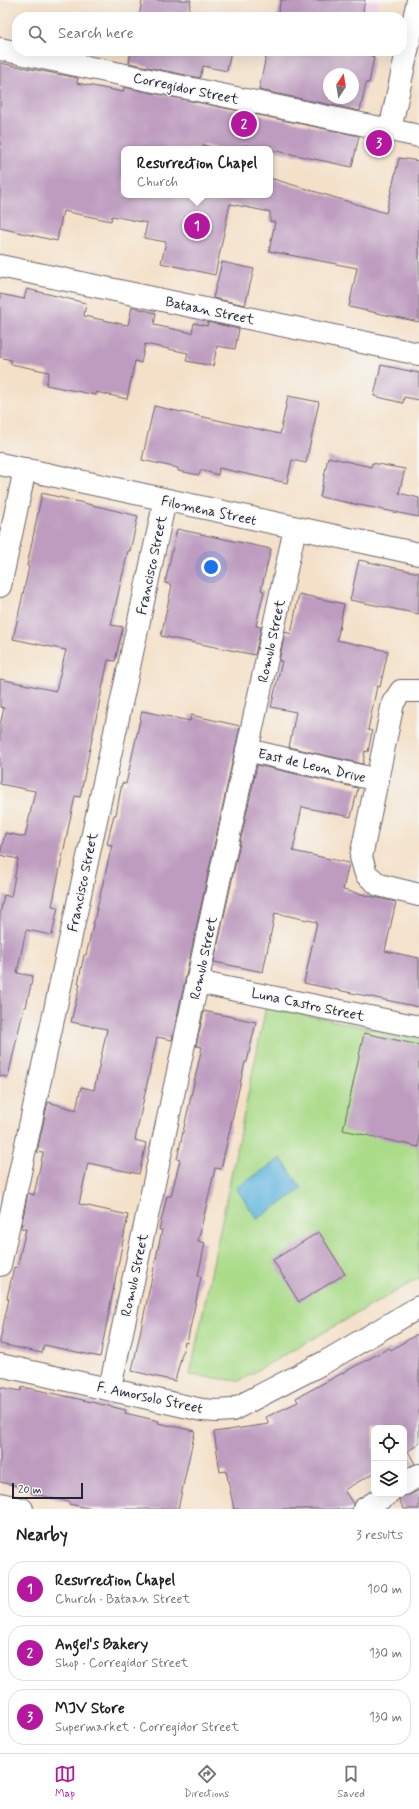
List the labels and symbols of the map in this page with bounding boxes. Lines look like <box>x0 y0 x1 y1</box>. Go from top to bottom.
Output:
north arrow <box>323 68 359 104</box>
street label: Corregidor Street <box>131 69 241 109</box>
pin: 2 <box>231 109 257 139</box>
pin: 3 <box>366 128 392 158</box>
pin: 1 <box>184 211 210 241</box>
street label: Bataan Street <box>164 293 257 329</box>
street label: Filomena Street <box>159 492 258 530</box>
street label: Francisco Street <box>133 513 171 616</box>
your location <box>201 557 221 577</box>
street label: Romulo Street <box>254 597 290 684</box>
street label: East de Leon Drive <box>256 745 367 787</box>
street label: Francisco Street <box>64 830 102 933</box>
street label: Romulo Street <box>186 914 222 1001</box>
street label: Luna Castro Street <box>250 984 367 1026</box>
street label: Romulo Street <box>117 1231 153 1318</box>
street label: F. Amorsolo Street <box>95 1378 204 1418</box>
scale bar <box>12 1481 83 1500</box>

